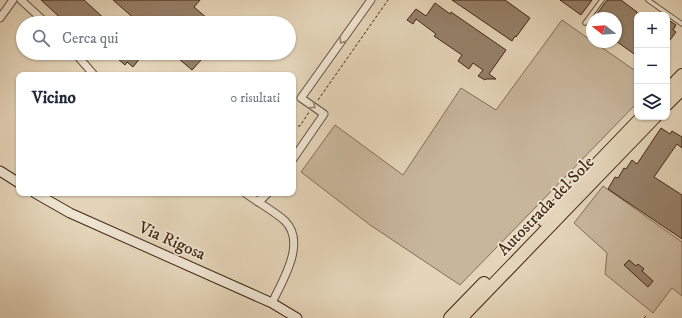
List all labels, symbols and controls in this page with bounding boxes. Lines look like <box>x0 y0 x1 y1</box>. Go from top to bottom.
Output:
north arrow <box>586 12 622 48</box>
map controls <box>634 12 670 120</box>
button: + <box>634 12 670 48</box>
search box <box>16 16 296 60</box>
icon: search <box>30 27 52 49</box>
text: Cerca qui <box>62 29 118 48</box>
one-way arrow <box>339 37 347 44</box>
button: − <box>634 48 670 84</box>
button: layers <box>634 84 670 120</box>
text: Vicino <box>32 87 76 109</box>
text: 0 risultati <box>230 90 280 106</box>
one-way arrow <box>308 101 315 108</box>
street label: Autostrada del Sole <box>493 152 599 260</box>
street label: Via Rigosa <box>134 216 210 266</box>

